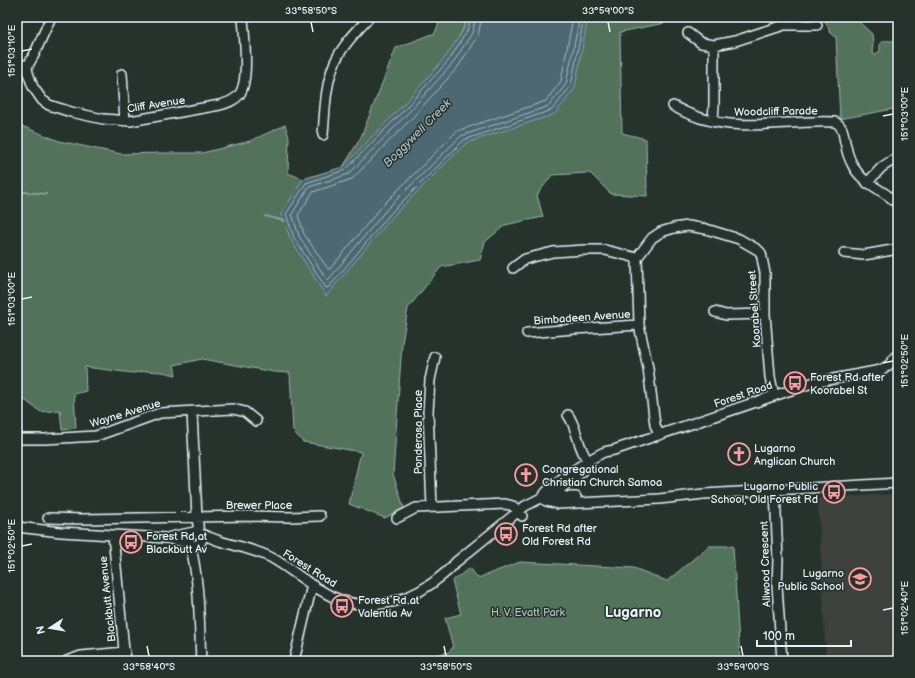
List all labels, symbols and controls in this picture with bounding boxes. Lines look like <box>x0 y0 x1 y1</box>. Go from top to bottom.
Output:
text: 33°58'50"S <box>285 5 337 17</box>
text: 33°59'00"S <box>582 5 634 17</box>
text: 151°03'10"E <box>6 24 18 77</box>
text: 151°03'00"E <box>899 86 911 141</box>
street label: Cliff Avenue <box>126 93 187 116</box>
water label: Boggywell Creek <box>380 95 455 171</box>
street label: Woodcliff Parade <box>734 104 818 119</box>
street label: Koorabel Street <box>745 269 764 348</box>
text: 151°03'00"E <box>6 271 18 326</box>
street label: Bimbadeen Avenue <box>533 308 631 327</box>
text: 151°02'50"E <box>899 334 911 388</box>
bus stop icon: Forest Rd after Koorabel St <box>782 370 808 396</box>
place label: Forest Rd after Koorabel St <box>810 371 886 397</box>
street label: Forest Road <box>712 378 774 411</box>
street label: Ponderosa Place <box>412 389 425 474</box>
street label: Wayne Avenue <box>88 396 163 430</box>
church icon: Lugarno Anglican Church <box>726 441 752 467</box>
place label: Lugarno Anglican Church <box>754 442 835 468</box>
church icon: Congregational Christian Church Samoa <box>513 462 539 488</box>
place label: Congregational Christian Church Samoa <box>542 463 662 489</box>
bus stop icon: Lugarno Public School, Old Forest Rd <box>821 479 847 505</box>
place label: Lugarno Public School, Old Forest Rd <box>711 480 818 506</box>
street label: Brewer Place <box>226 499 293 512</box>
text: 151°02'50"E <box>6 519 18 573</box>
street label: Allwood Crescent <box>757 520 773 607</box>
bus stop icon: Forest Rd after Old Forest Rd <box>493 521 519 547</box>
place label: Forest Rd after Old Forest Rd <box>522 522 598 548</box>
bus stop icon: Forest Rd at Blackbutt Av <box>118 529 144 555</box>
place label: Forest Rd at Blackbutt Av <box>146 530 208 556</box>
street label: Forest Road <box>280 547 339 590</box>
street label: Blackbutt Avenue <box>96 555 118 643</box>
school or university icon: Lugarno Public School <box>847 566 873 592</box>
place label: Lugarno Public School <box>778 567 844 593</box>
text: 151°02'40"E <box>899 580 911 635</box>
bus stop icon: Forest Rd at Valentia Av <box>329 593 355 619</box>
place label: Forest Rd at Valentia Av <box>358 594 420 620</box>
district label: Lugarno <box>605 603 662 622</box>
park label: H. V. Evatt Park <box>491 606 566 619</box>
north arrow <box>30 608 70 648</box>
scale bar <box>757 622 851 648</box>
text: N <box>33 625 48 635</box>
text: 100 m <box>763 629 795 644</box>
text: 33°58'40"S <box>123 661 175 673</box>
text: 33°58'50"S <box>420 661 472 673</box>
text: 33°59'00"S <box>717 661 769 673</box>

